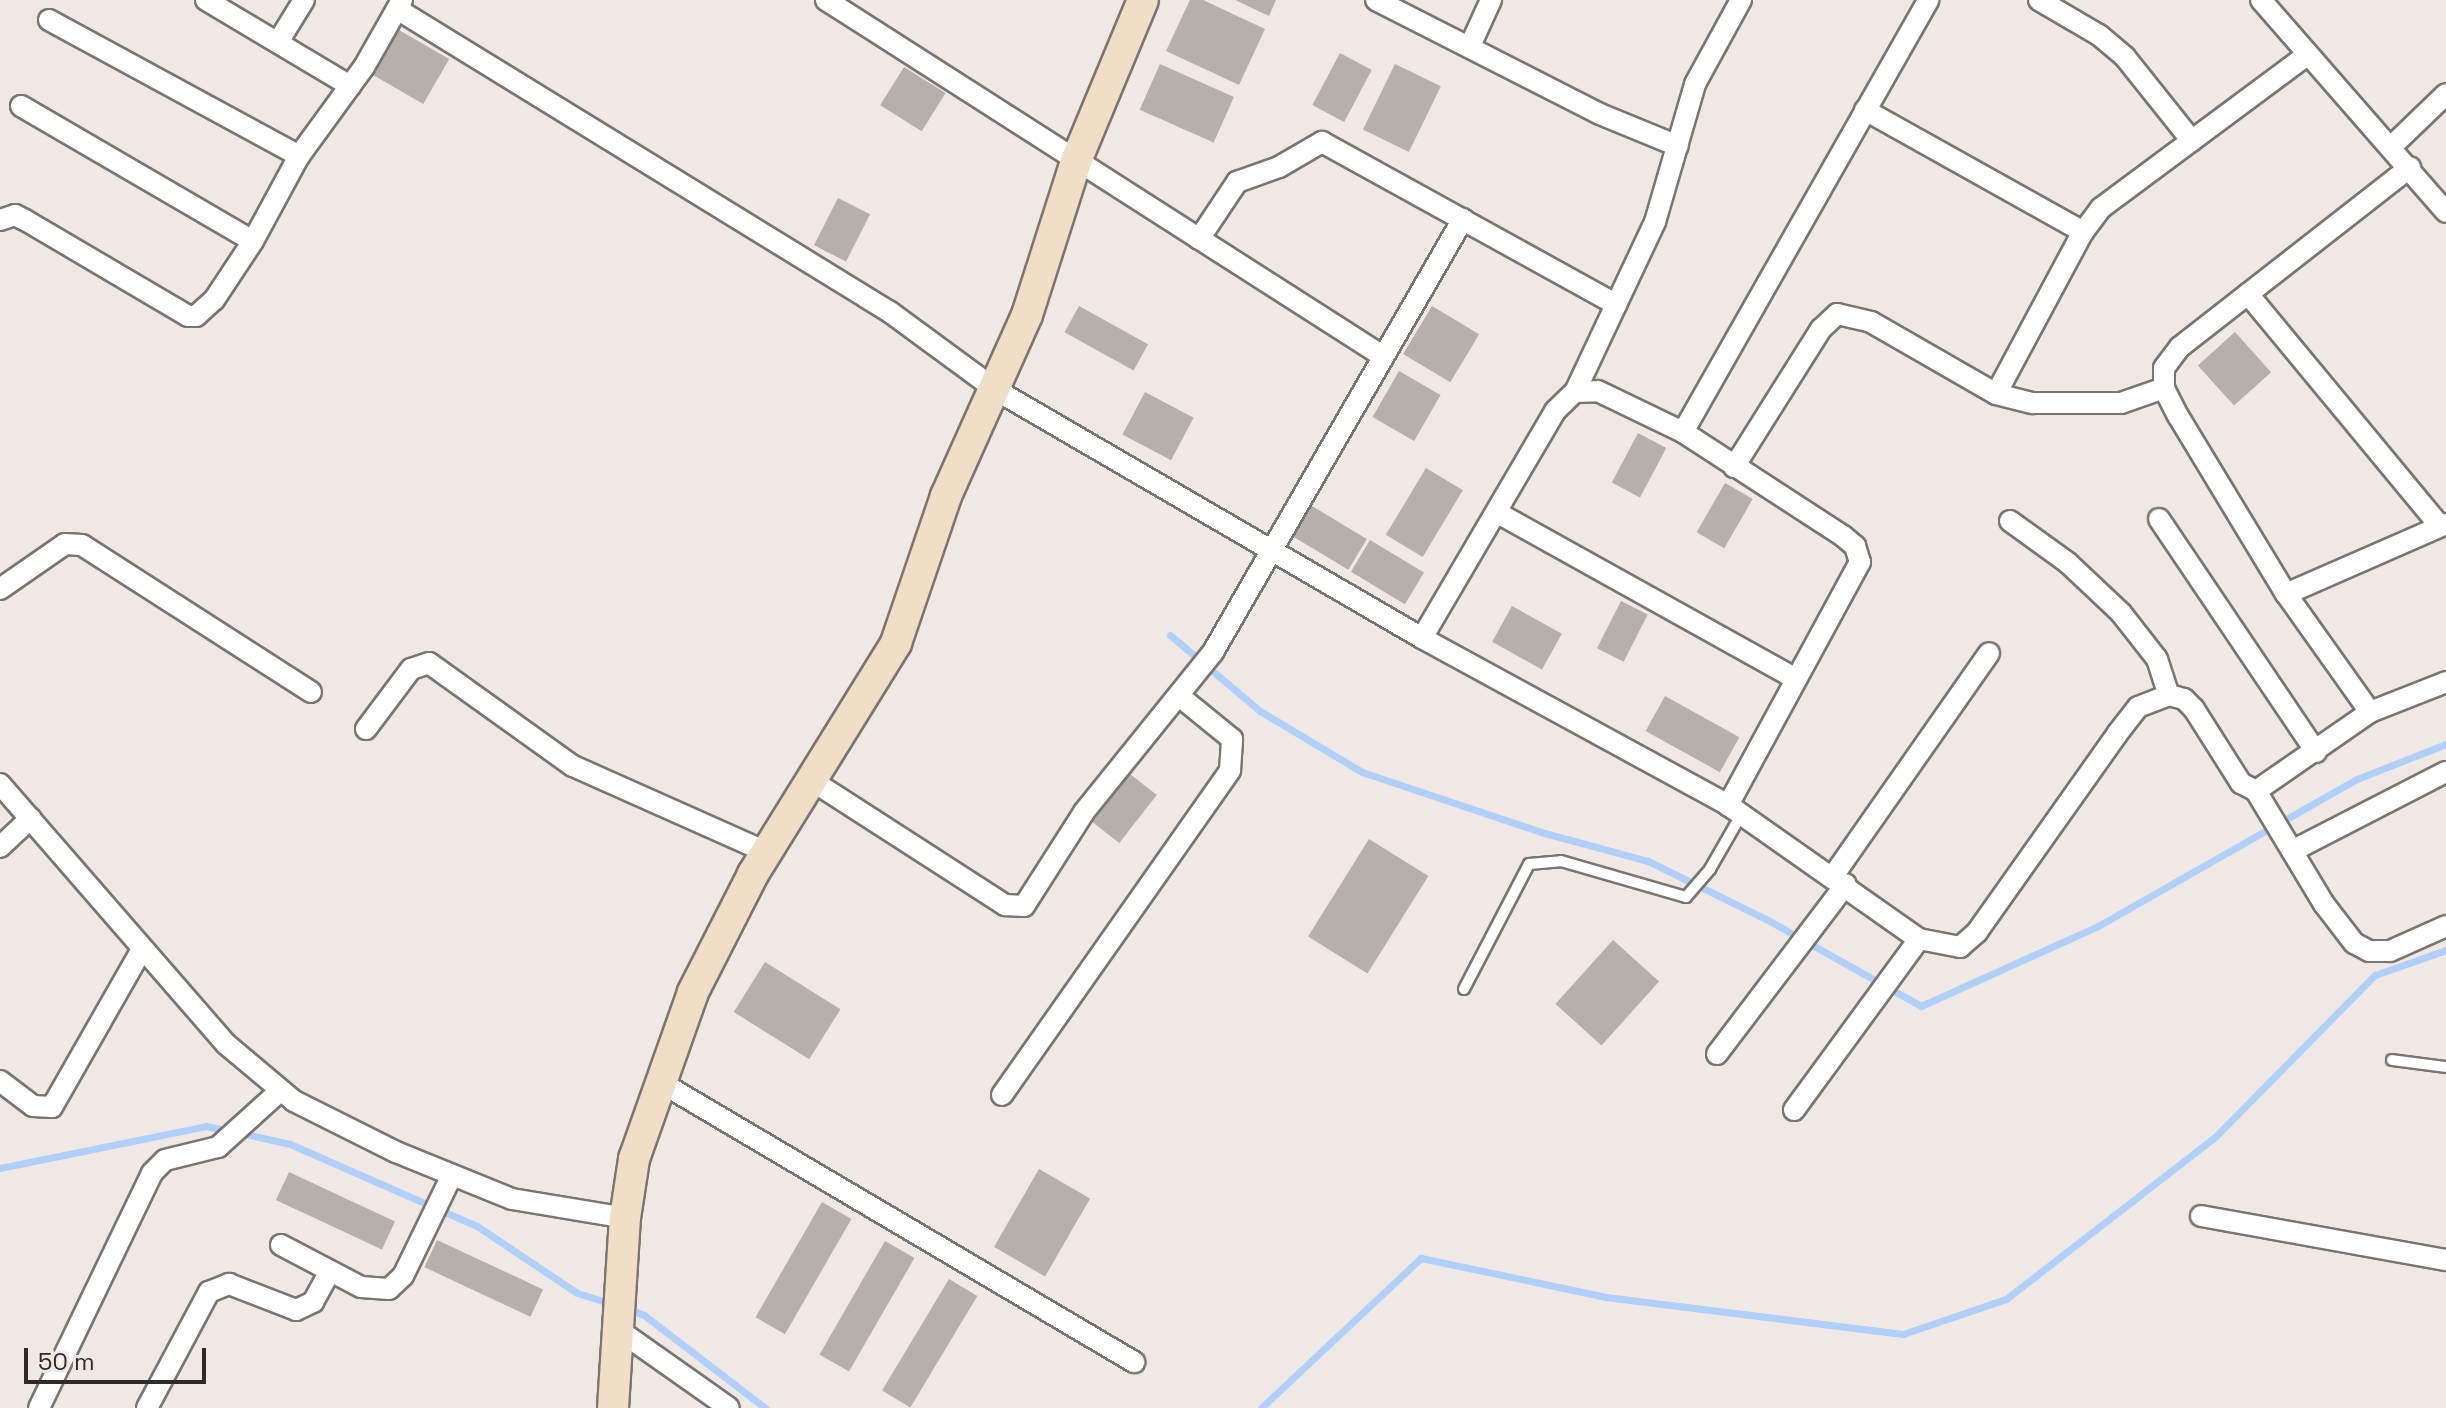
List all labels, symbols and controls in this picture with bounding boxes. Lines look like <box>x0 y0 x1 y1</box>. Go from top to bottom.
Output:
scale bar <box>28 1332 210 1382</box>
text: 50 m <box>38 1346 95 1377</box>

